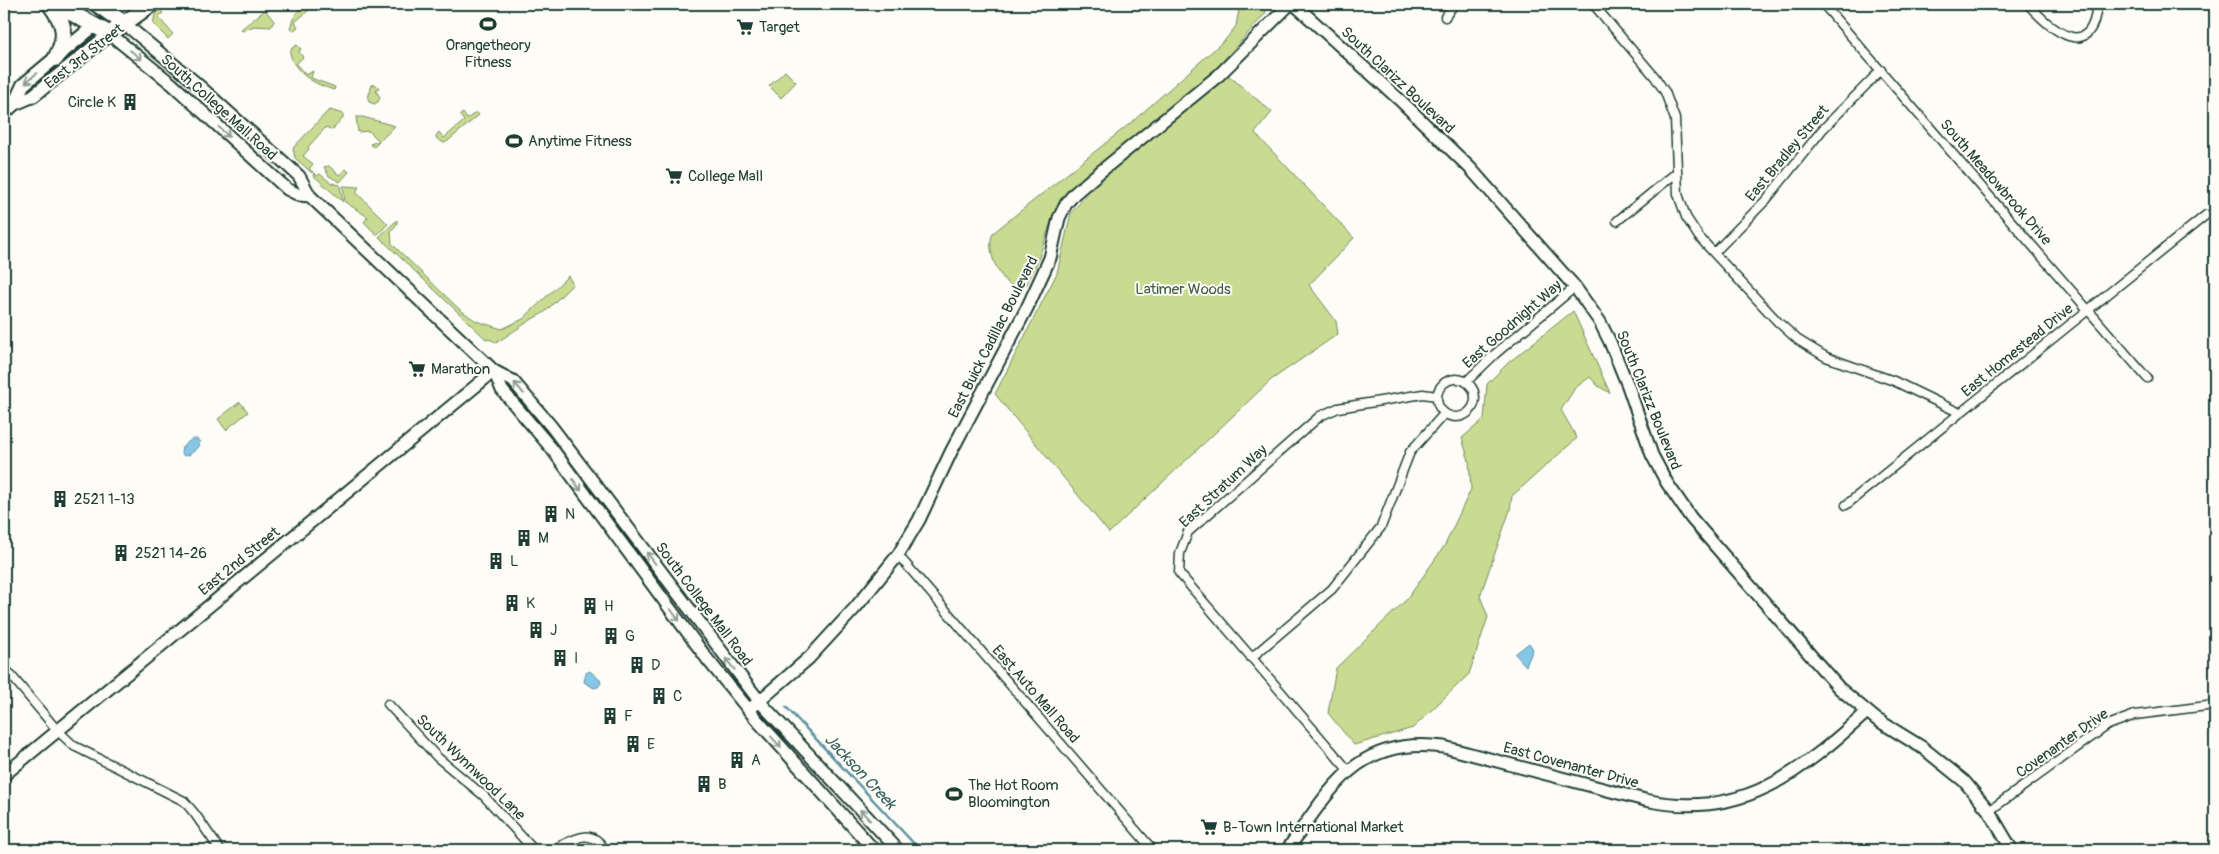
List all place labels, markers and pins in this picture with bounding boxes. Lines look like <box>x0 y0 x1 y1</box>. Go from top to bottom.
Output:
sports icon: Orangetheory Fitness <box>478 14 498 34</box>
supermarket icon: Target <box>735 17 755 37</box>
place label: Target <box>759 18 801 37</box>
place label: Orangetheory Fitness <box>445 36 531 72</box>
building icon: Circle K <box>120 92 140 112</box>
place label: Circle K <box>68 93 116 112</box>
sports icon: Anytime Fitness <box>504 131 524 151</box>
place label: Anytime Fitness <box>528 132 632 151</box>
supermarket icon: College Mall <box>664 166 684 186</box>
place label: College Mall <box>688 167 763 186</box>
supermarket icon: Marathon <box>407 359 427 379</box>
place label: Marathon <box>431 360 490 379</box>
building icon: 2521 1-13 <box>50 489 70 509</box>
place label: 2521 1-13 <box>74 490 135 509</box>
building icon: N <box>541 504 561 524</box>
place label: N <box>565 505 575 524</box>
building icon: M <box>514 528 534 548</box>
place label: M <box>538 529 549 548</box>
building icon: 2521 14-26 <box>111 543 131 563</box>
place label: 2521 14-26 <box>135 544 207 563</box>
building icon: L <box>486 551 506 571</box>
place label: L <box>510 552 518 571</box>
building icon: K <box>502 593 522 613</box>
place label: K <box>526 594 535 613</box>
building icon: H <box>580 596 600 616</box>
place label: H <box>604 597 614 616</box>
building icon: J <box>526 620 546 640</box>
place label: J <box>550 621 557 640</box>
building icon: G <box>601 626 621 646</box>
place label: G <box>625 627 635 646</box>
building icon: I <box>550 648 570 668</box>
place label: I <box>574 649 578 668</box>
building icon: D <box>627 655 647 675</box>
place label: D <box>651 656 660 675</box>
building icon: C <box>649 686 669 706</box>
place label: C <box>673 687 682 706</box>
building icon: F <box>600 706 620 726</box>
place label: F <box>624 707 633 726</box>
building icon: E <box>623 734 643 754</box>
place label: E <box>647 735 655 754</box>
building icon: A <box>727 750 747 770</box>
place label: A <box>751 751 761 770</box>
building icon: B <box>694 774 714 794</box>
place label: B <box>718 775 727 794</box>
place label: The Hot Room Bloomington <box>968 776 1059 812</box>
sports icon: The Hot Room Bloomington <box>944 784 964 804</box>
supermarket icon: B-Town International Market <box>1199 817 1219 837</box>
place label: B-Town International Market <box>1223 818 1404 837</box>

